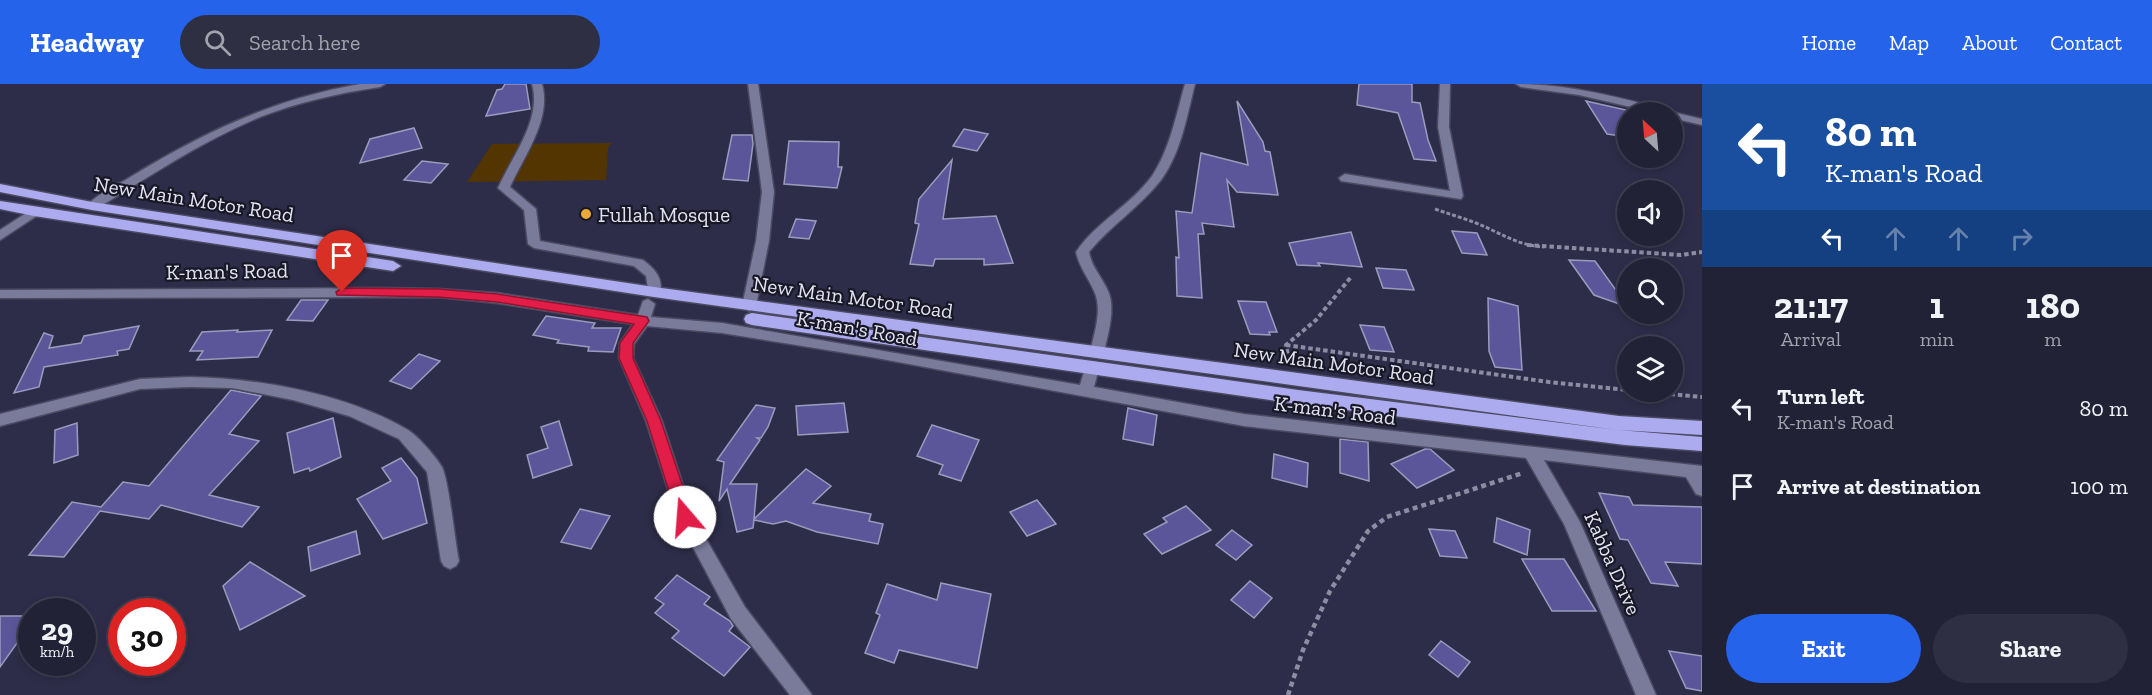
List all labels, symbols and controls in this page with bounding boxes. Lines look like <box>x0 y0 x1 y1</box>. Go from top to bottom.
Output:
search box <box>180 15 600 69</box>
text: Headway <box>30 26 144 59</box>
icon: search <box>201 26 234 59</box>
text: Search here <box>249 29 360 56</box>
text: Home <box>1802 30 1856 55</box>
text: Map <box>1889 30 1929 55</box>
text: About <box>1962 30 2017 55</box>
text: Contact <box>2050 30 2122 55</box>
north arrow <box>1617 102 1683 168</box>
map controls <box>1617 102 1683 402</box>
text: 80 m <box>1825 106 1916 157</box>
icon: left <box>1726 108 1804 186</box>
text: K-man's Road <box>1825 157 1983 189</box>
street label: New Main Motor Road <box>92 171 296 227</box>
button: sound <box>1617 180 1683 246</box>
place label: Fullah Mosque <box>598 202 730 227</box>
marker: Fullah Mosque <box>579 207 593 221</box>
icon: left <box>1816 222 1849 255</box>
icon: ahead <box>1879 222 1912 255</box>
icon: ahead <box>1942 222 1975 255</box>
icon: right <box>2005 222 2038 255</box>
pin <box>316 230 367 292</box>
icon: arrive <box>325 239 358 272</box>
street label: K-man's Road <box>166 257 289 285</box>
button: search <box>1617 258 1683 324</box>
street label: New Main Motor Road <box>751 271 955 324</box>
text: 21:17 <box>1774 284 1848 327</box>
text: 1 <box>1930 284 1944 327</box>
text: 180 <box>2026 284 2080 327</box>
street label: K-man's Road <box>795 305 920 351</box>
text: Arrival <box>1781 327 1841 351</box>
text: min <box>1920 327 1954 351</box>
text: m <box>2044 327 2062 351</box>
button: layers <box>1617 336 1683 402</box>
street label: New Main Motor Road <box>1232 337 1436 390</box>
text: Turn left <box>1777 383 1864 410</box>
street label: K-man's Road <box>1273 390 1398 430</box>
icon: left <box>1726 392 1759 425</box>
text: 80 m <box>2080 395 2128 422</box>
text: K-man's Road <box>1777 410 1894 434</box>
icon: arrive <box>1726 470 1759 503</box>
text: Arrive at destination <box>1777 473 1980 500</box>
text: 100 m <box>2070 473 2128 500</box>
position arrow <box>653 485 717 549</box>
street label: Kabba Drive <box>1579 507 1647 619</box>
speed limit sign: 30 <box>108 598 186 676</box>
text: 29 <box>41 612 73 648</box>
button: Exit <box>1726 614 1921 683</box>
button: Share <box>1933 614 2128 683</box>
text: km/h <box>40 643 74 661</box>

